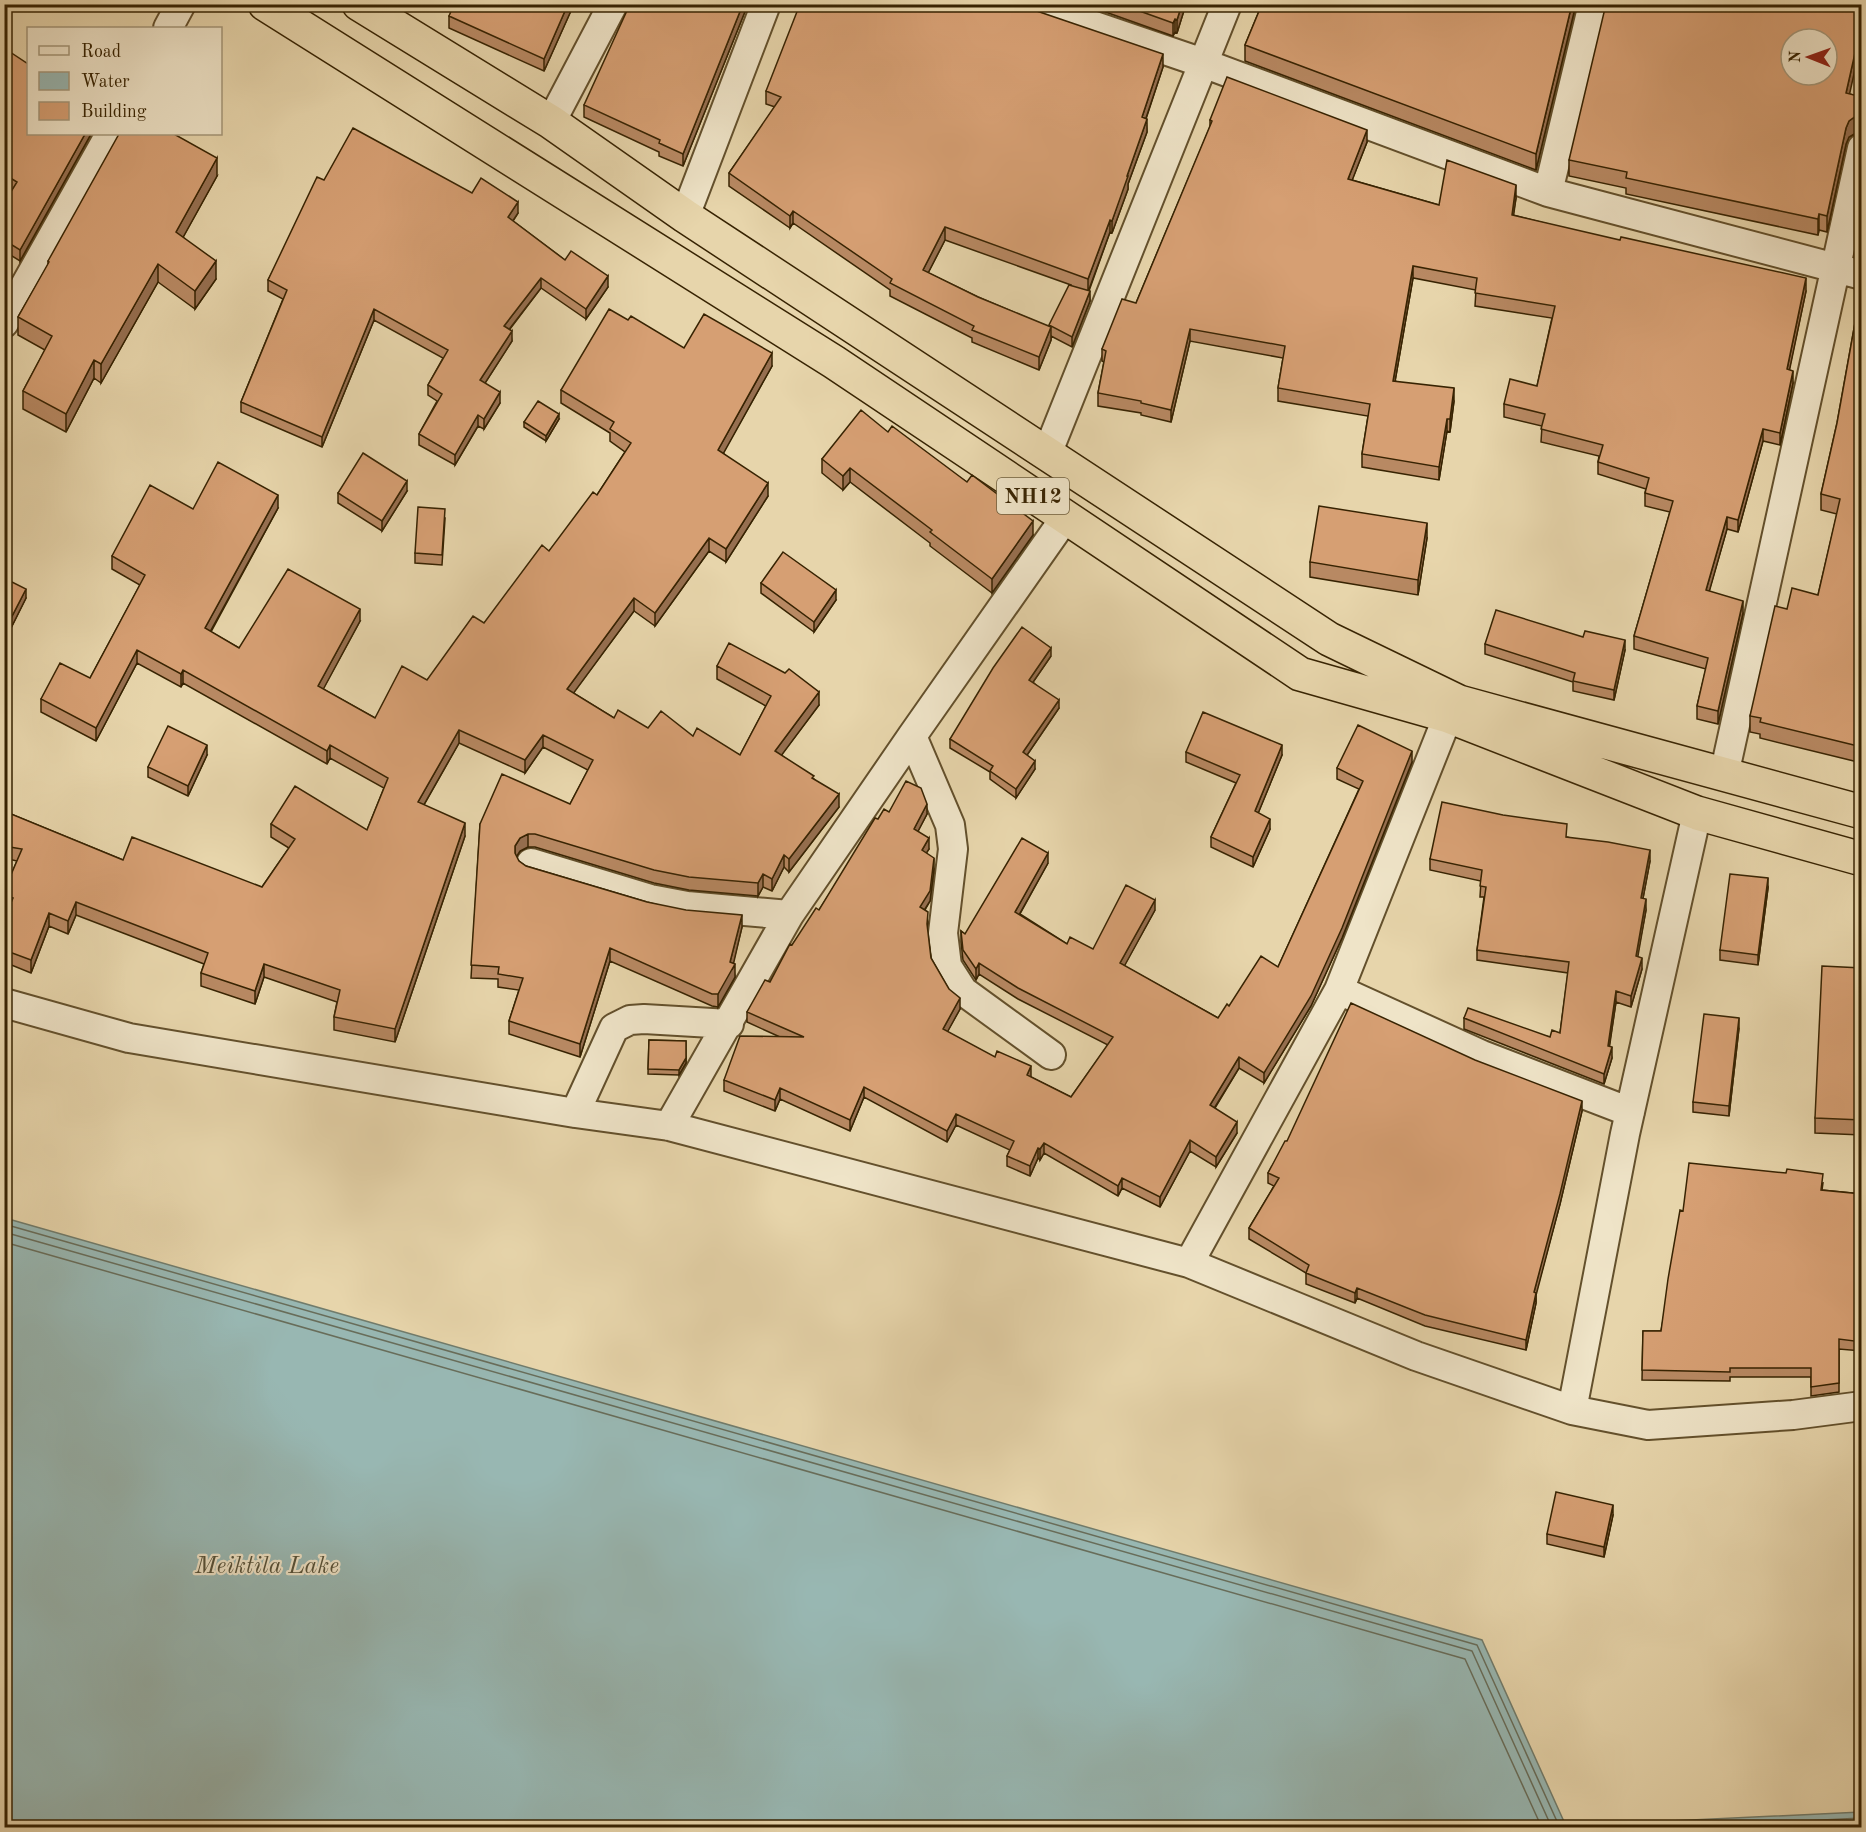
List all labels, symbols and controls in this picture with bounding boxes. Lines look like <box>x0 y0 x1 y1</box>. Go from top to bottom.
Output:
legend <box>27 27 222 135</box>
north arrow <box>1779 27 1839 87</box>
text: Road <box>81 43 121 61</box>
text: N <box>1788 50 1804 63</box>
text: Water <box>81 73 130 91</box>
text: Building <box>81 103 147 121</box>
road number: NH12 <box>997 478 1069 514</box>
water label: Meiktila Lake <box>194 1555 339 1579</box>

